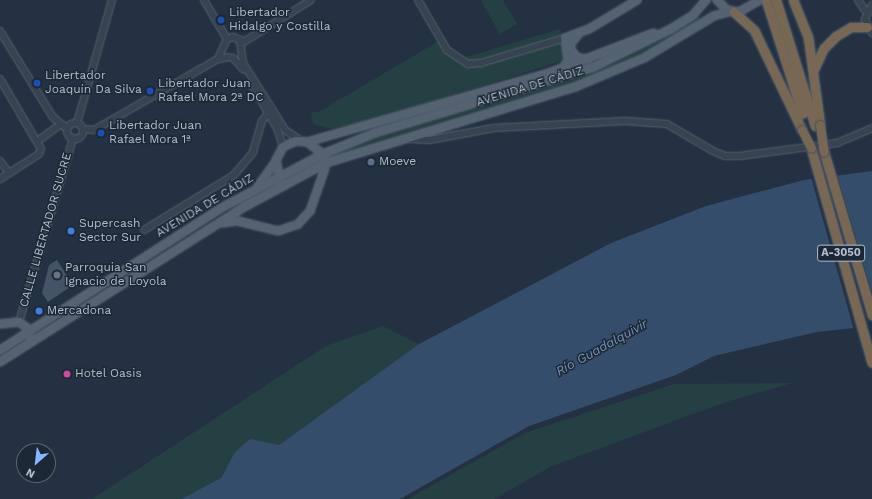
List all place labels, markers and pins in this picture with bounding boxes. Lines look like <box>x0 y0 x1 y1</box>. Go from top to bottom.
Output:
place label: Libertador Hidalgo y Costilla <box>229 6 331 34</box>
marker: Libertador Hidalgo y Costilla <box>216 15 226 25</box>
place label: Libertador Joaquín Da Silva <box>45 69 142 97</box>
place label: Libertador Juan Rafael Mora 2ª DC <box>158 77 264 105</box>
marker: Libertador Joaquín Da Silva <box>32 78 42 88</box>
marker: Libertador Juan Rafael Mora 2ª DC <box>145 86 155 96</box>
place label: Libertador Juan Rafael Mora 1ª <box>109 119 202 147</box>
marker: Libertador Juan Rafael Mora 1ª <box>96 128 106 138</box>
place label: Moeve <box>379 155 416 169</box>
marker: Moeve <box>366 157 376 167</box>
place label: Supercash Sector Sur <box>79 217 141 245</box>
marker: Supercash Sector Sur <box>66 226 76 236</box>
place label: Parroquia San Ignacio de Loyola <box>65 261 167 289</box>
marker: Parroquia San Ignacio de Loyola <box>52 270 62 280</box>
place label: Mercadona <box>47 304 111 318</box>
marker: Mercadona <box>34 306 44 316</box>
place label: Hotel Oasis <box>75 367 142 381</box>
marker: Hotel Oasis <box>62 369 72 379</box>

